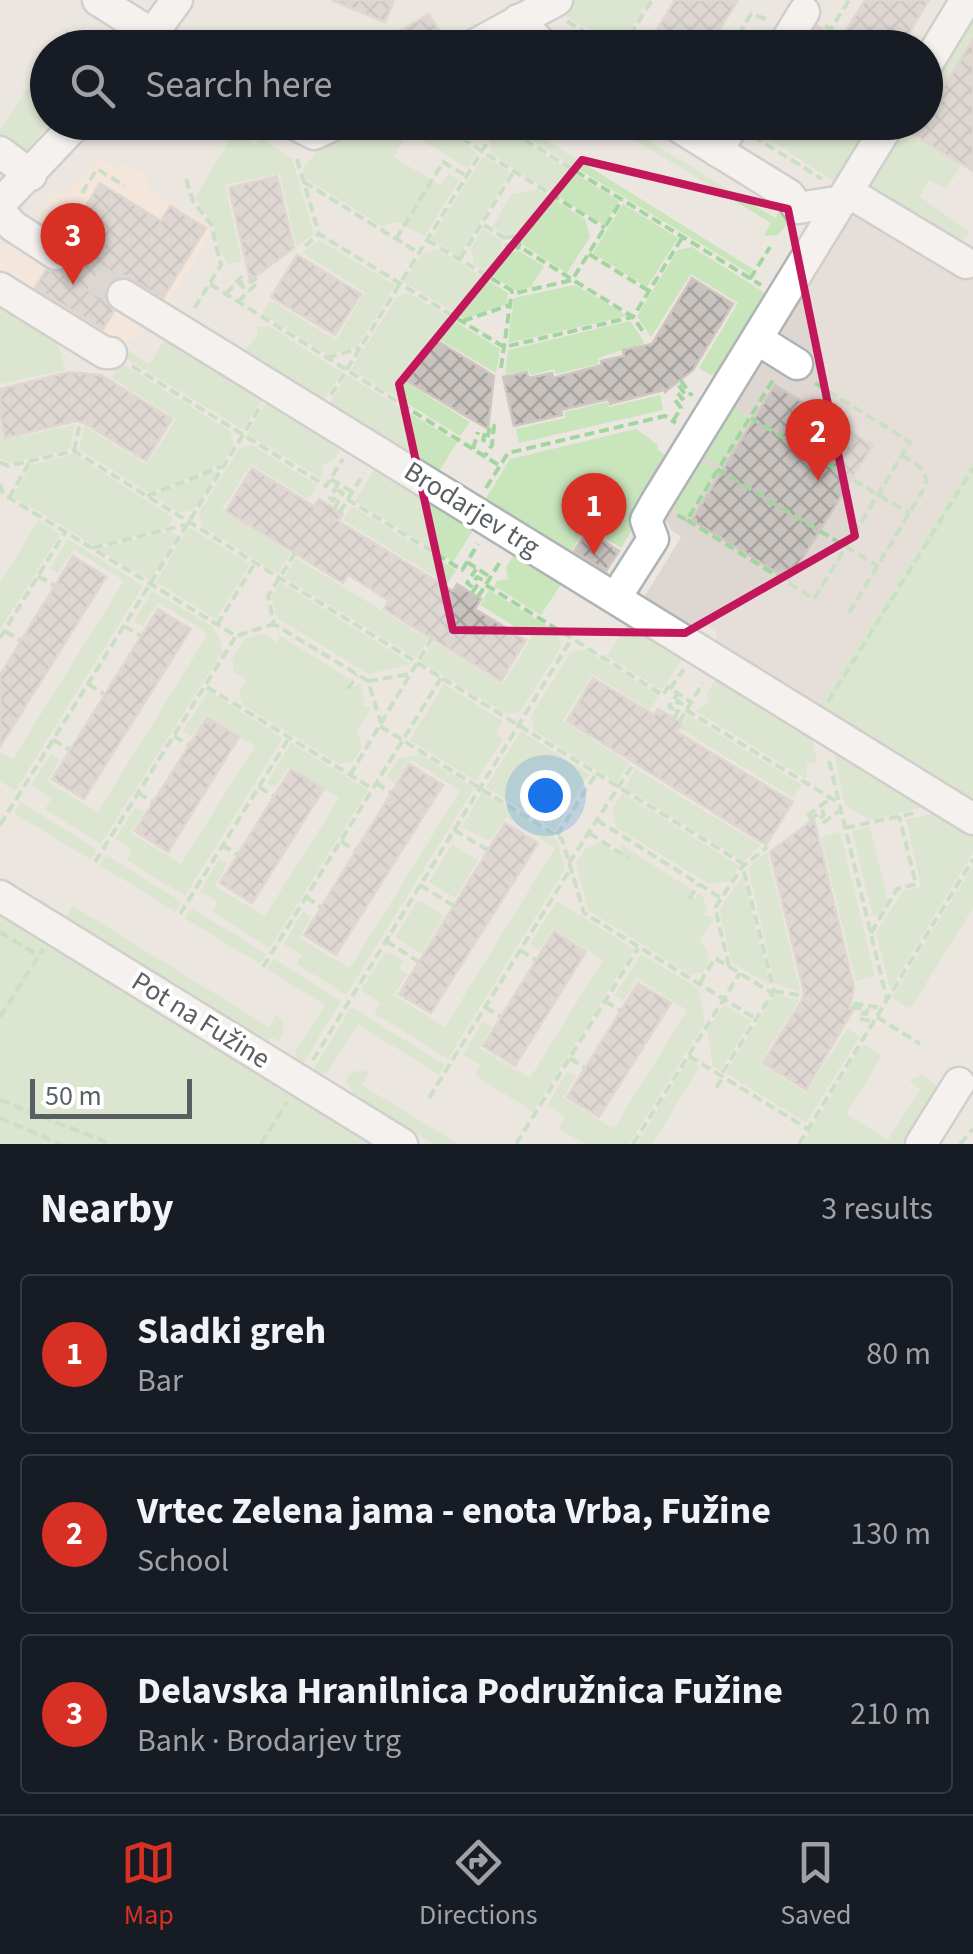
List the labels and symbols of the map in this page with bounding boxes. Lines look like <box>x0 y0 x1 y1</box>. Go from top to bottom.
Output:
pin: 3 <box>40 202 106 285</box>
pin: 2 <box>786 398 850 481</box>
street label: Brodarjev trg <box>396 451 548 567</box>
pin: 1 <box>562 472 626 555</box>
your location <box>520 770 571 821</box>
street label: Pot na Fužine <box>124 962 278 1078</box>
scale bar <box>30 1074 192 1118</box>

